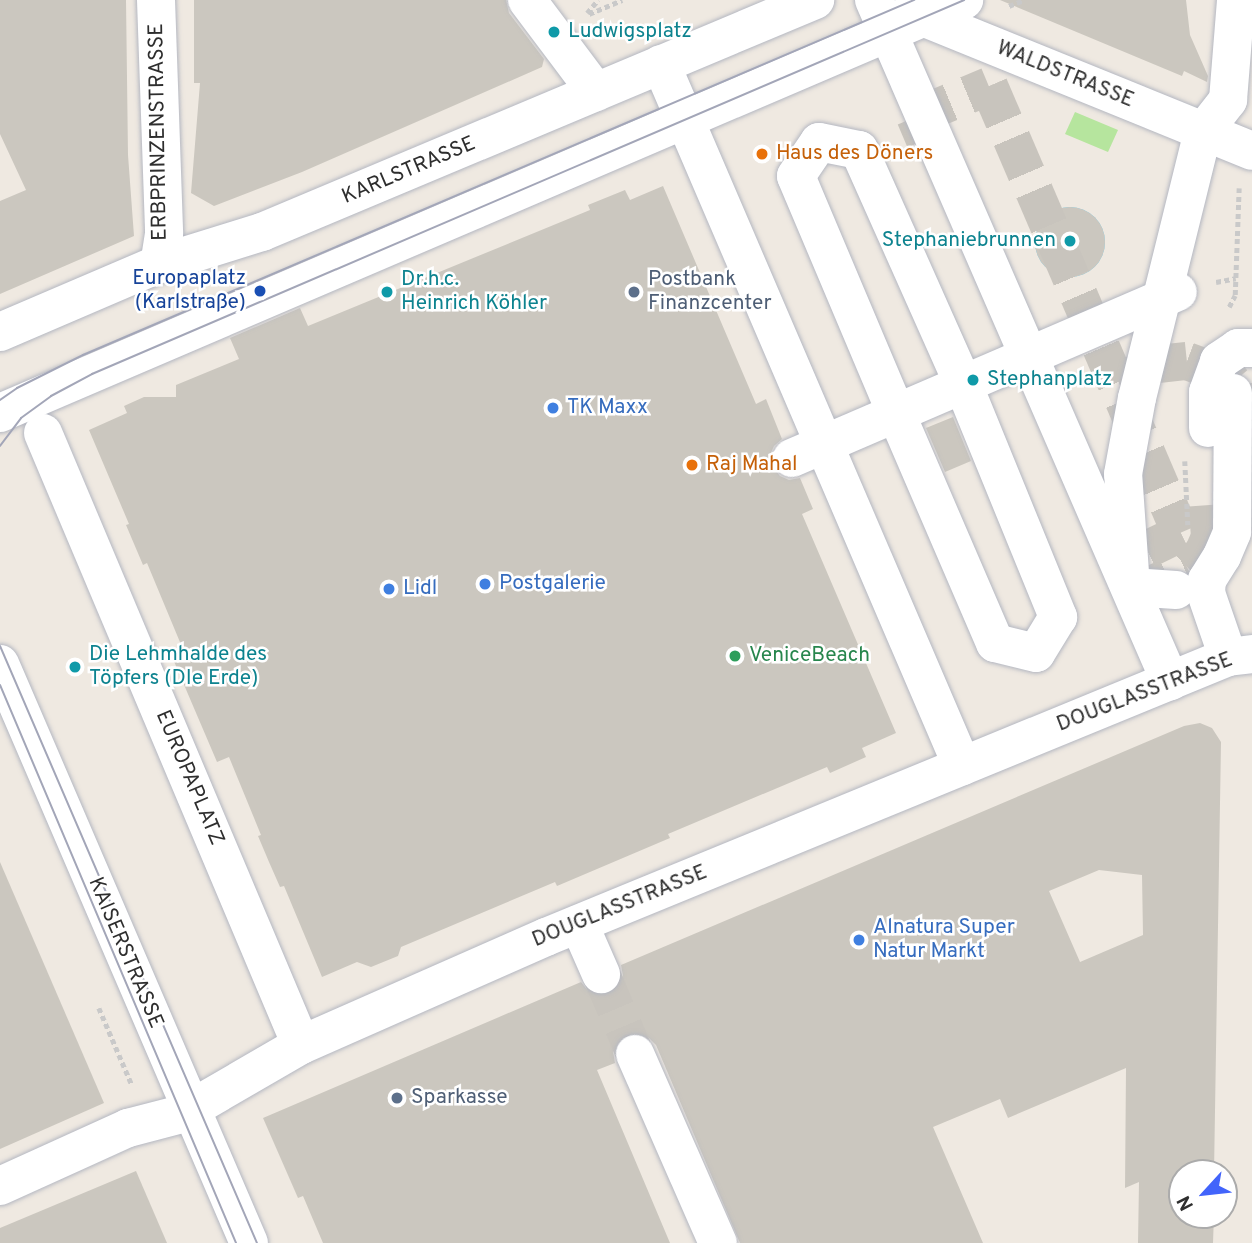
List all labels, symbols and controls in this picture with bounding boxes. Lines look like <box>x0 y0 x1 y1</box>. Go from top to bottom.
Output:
place label: Ludwigsplatz <box>568 19 692 45</box>
street label: ERBPRINZENSTRASSE <box>145 23 173 241</box>
marker: Ludwigsplatz <box>546 24 562 40</box>
street label: WALDSTRASSE <box>993 36 1137 114</box>
street label: KARLSTRASSE <box>339 132 479 210</box>
place label: Haus des Döners <box>776 141 933 167</box>
marker: Haus des Döners <box>754 146 770 162</box>
place label: Stephaniebrunnen <box>882 228 1056 254</box>
marker: Stephaniebrunnen <box>1062 233 1078 249</box>
place label: Europaplatz (Karlstraße) <box>132 266 246 316</box>
place label: Dr.h.c. Heinrich Köhler <box>401 267 547 317</box>
place label: Postbank Finanzcenter <box>648 267 772 317</box>
marker: Europaplatz (Karlstraße) <box>252 283 268 299</box>
marker: Dr.h.c. Heinrich Köhler <box>379 284 395 300</box>
marker: Postbank Finanzcenter <box>626 284 642 300</box>
place label: Stephanplatz <box>987 367 1112 393</box>
marker: Stephanplatz <box>965 372 981 388</box>
place label: TK Maxx <box>567 395 648 421</box>
marker: TK Maxx <box>545 400 561 416</box>
place label: Raj Mahal <box>706 452 797 478</box>
marker: Raj Mahal <box>684 457 700 473</box>
place label: Postgalerie <box>499 571 606 597</box>
place label: Lidl <box>403 576 437 602</box>
marker: Postgalerie <box>477 576 493 592</box>
marker: Lidl <box>381 581 397 597</box>
place label: Die Lehmhalde des Töpfers (DIe Erde) <box>89 642 267 692</box>
place label: VeniceBeach <box>749 643 870 669</box>
marker: VeniceBeach <box>727 648 743 664</box>
street label: DOUGLASSTRASSE <box>1053 648 1237 738</box>
marker: Die Lehmhalde des Töpfers (DIe Erde) <box>67 659 83 675</box>
street label: EUROPAPLATZ <box>149 707 229 849</box>
street label: DOUGLASSTRASSE <box>529 860 711 954</box>
street label: KAISERSTRASSE <box>82 874 168 1032</box>
place label: Alnatura Super Natur Markt <box>873 915 1015 965</box>
marker: Alnatura Super Natur Markt <box>851 932 867 948</box>
place label: Sparkasse <box>411 1085 508 1111</box>
marker: Sparkasse <box>389 1090 405 1106</box>
north arrow <box>1168 1159 1238 1229</box>
text: N <box>1172 1191 1200 1214</box>

